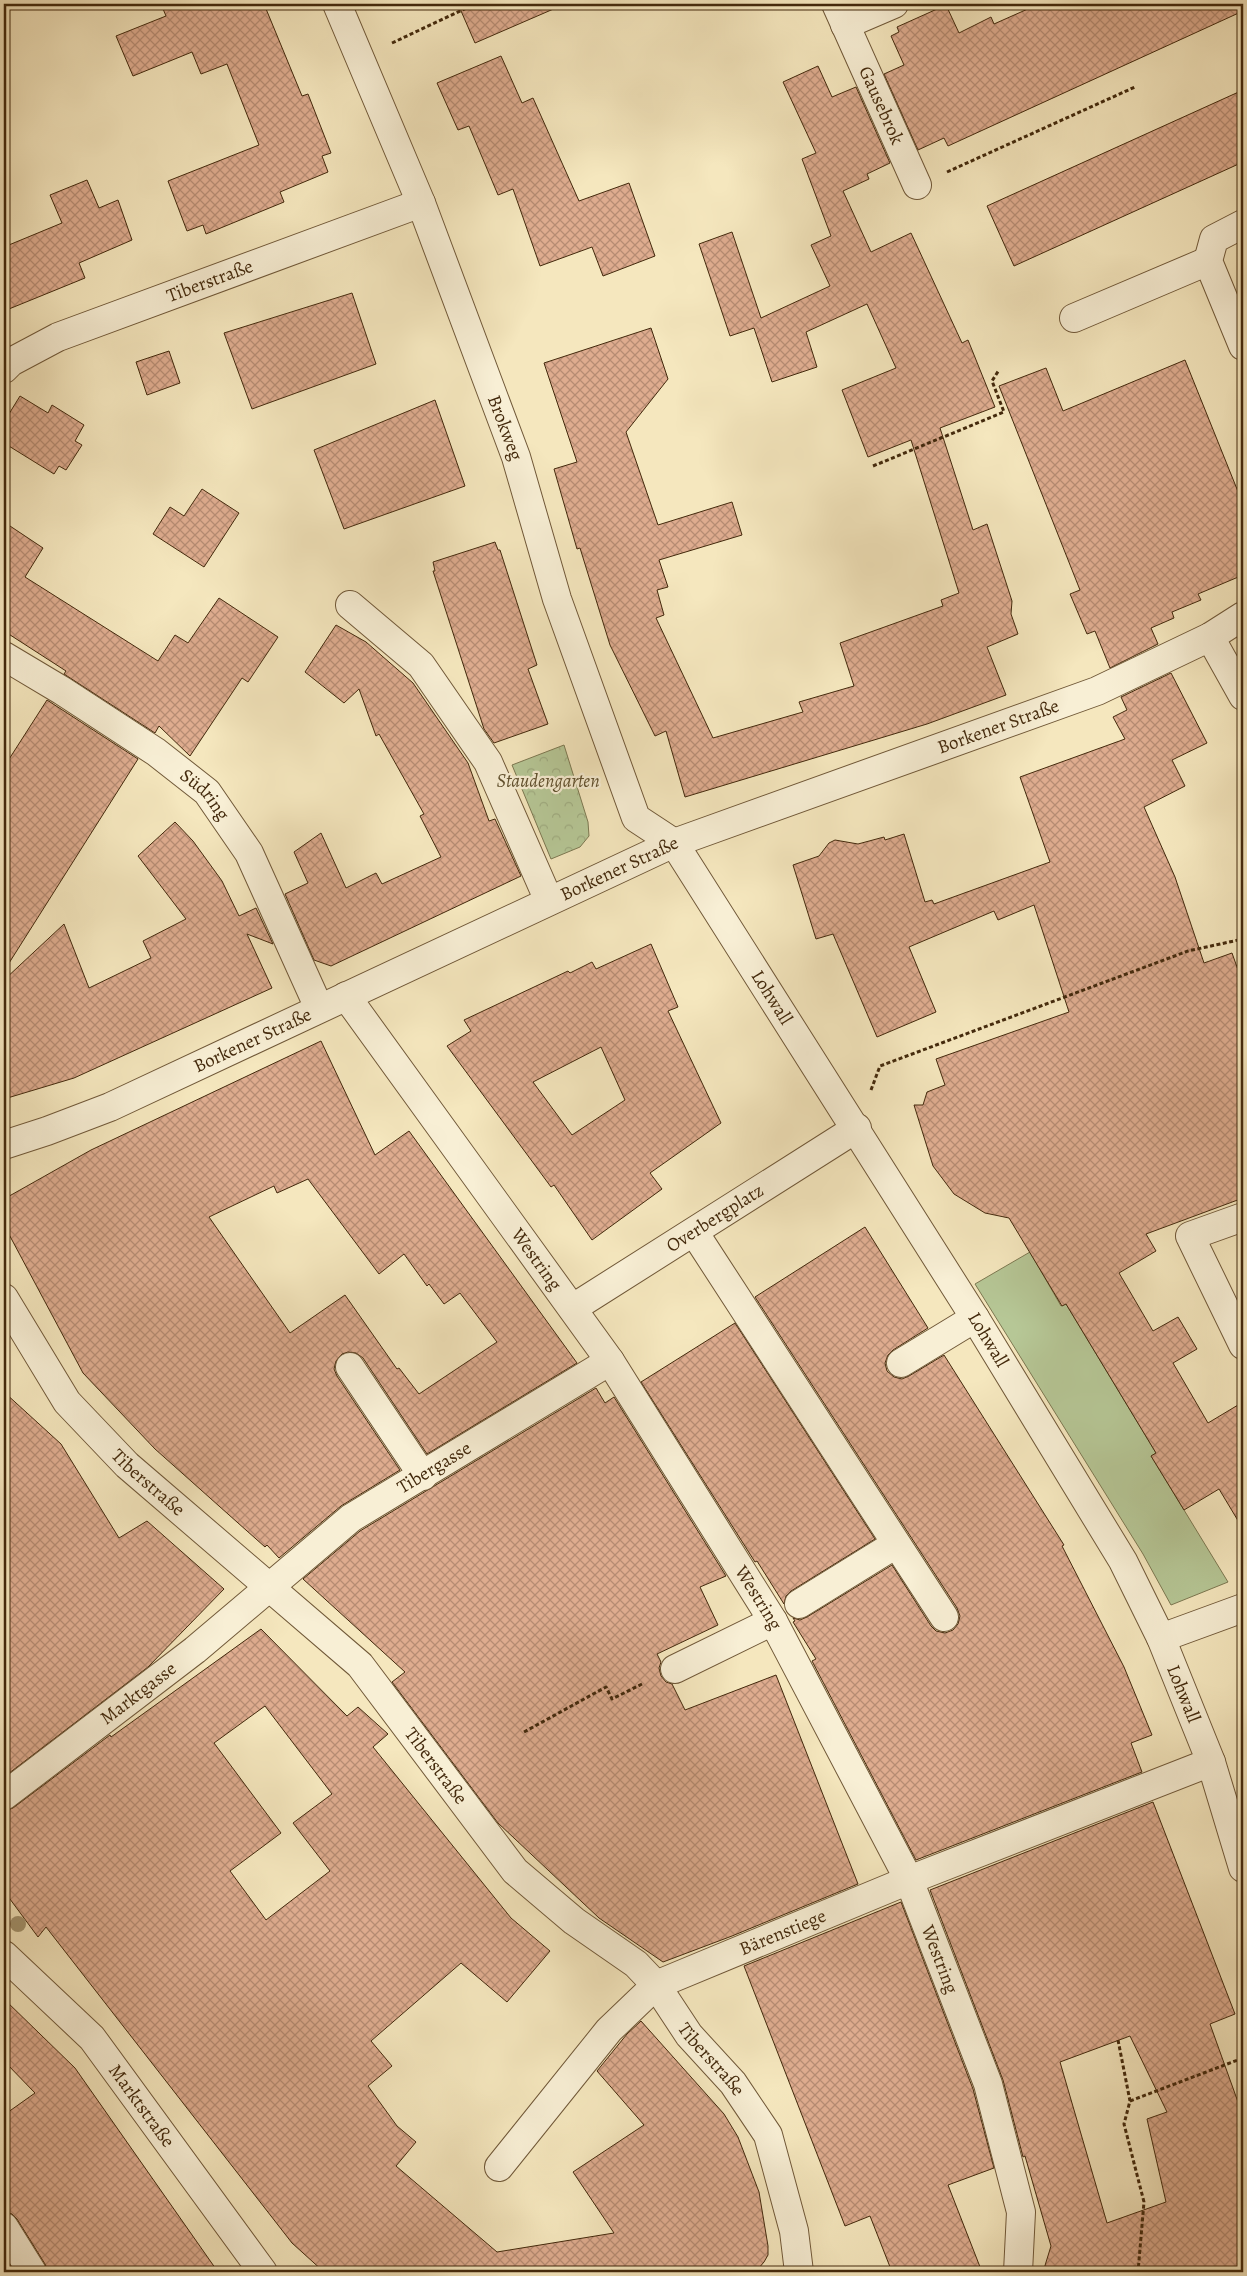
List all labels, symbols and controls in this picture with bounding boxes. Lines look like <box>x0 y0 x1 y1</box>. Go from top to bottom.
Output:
street label: Gausebrok <box>852 62 910 149</box>
street label: Tiberstraße <box>163 253 257 309</box>
street label: Brokweg <box>481 391 529 465</box>
street label: Borkener Straße <box>934 693 1063 760</box>
street label: Südring <box>174 763 236 826</box>
park label: Staudengarten <box>496 768 600 794</box>
street label: Borkener Straße <box>556 830 683 907</box>
street label: Lohwall <box>745 965 799 1030</box>
street label: Borkener Straße <box>189 1001 316 1079</box>
street label: Overbergplatz <box>661 1177 769 1259</box>
street label: Westring <box>504 1222 568 1296</box>
street label: Lohwall <box>961 1307 1015 1372</box>
street label: Tibergasse <box>392 1435 476 1500</box>
street label: Tiberstraße <box>105 1443 191 1522</box>
street label: Westring <box>728 1560 789 1635</box>
street label: Marktgasse <box>95 1656 182 1731</box>
street label: Lohwall <box>1160 1661 1207 1727</box>
street label: Tiberstraße <box>398 1722 473 1810</box>
street label: Bärenstiege <box>735 1903 830 1962</box>
street label: Westring <box>914 1920 965 1998</box>
street label: Tiberstraße <box>671 2018 751 2101</box>
street label: Marktstraße <box>102 2059 181 2153</box>

